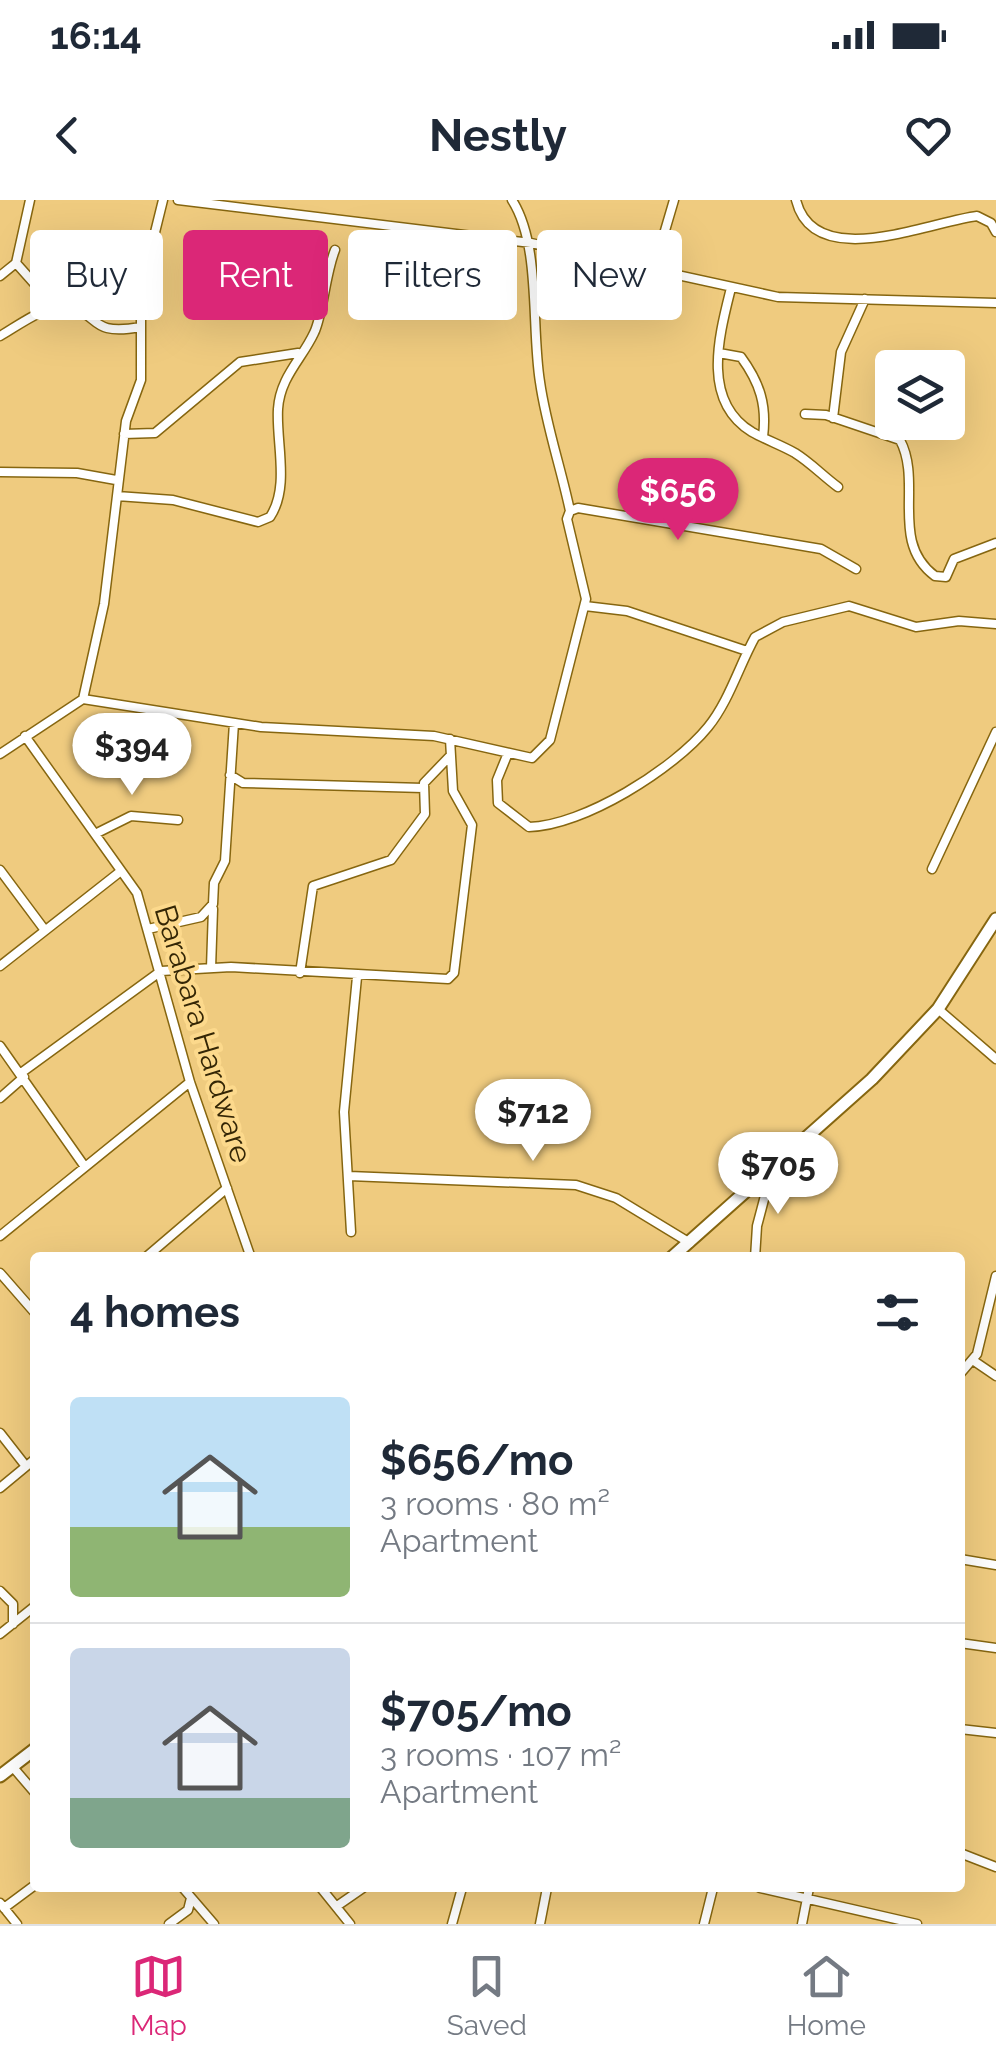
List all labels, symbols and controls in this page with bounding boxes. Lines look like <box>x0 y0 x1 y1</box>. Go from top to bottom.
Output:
text: 16:14 <box>50 13 142 58</box>
icon: back <box>40 108 95 163</box>
icon: heart <box>901 108 956 163</box>
text: Nestly <box>429 109 567 162</box>
chip: Buy <box>30 230 163 320</box>
chip: Rent <box>183 230 328 320</box>
chip: Filters <box>348 230 517 320</box>
chip: New <box>537 230 682 320</box>
map controls <box>875 350 965 440</box>
button: layers <box>875 350 965 440</box>
pin: $656 <box>619 458 737 543</box>
text: $656 <box>640 472 716 509</box>
pin: $394 <box>73 713 191 798</box>
text: $394 <box>94 727 170 764</box>
street label: Barabara Hardware <box>148 901 259 1167</box>
pin: $712 <box>474 1079 592 1164</box>
text: $712 <box>497 1093 569 1130</box>
pin: $705 <box>719 1132 837 1217</box>
text: $705 <box>740 1146 816 1183</box>
icon: filters <box>870 1285 925 1340</box>
text: 4 homes <box>70 1288 240 1337</box>
text: $656/mo <box>380 1436 573 1485</box>
icon: home <box>150 1437 270 1557</box>
text: 3 rooms · 80 m² <box>380 1485 610 1522</box>
text: Apartment <box>380 1522 538 1559</box>
text: $705/mo <box>380 1687 572 1736</box>
icon: home <box>150 1688 270 1808</box>
text: 3 rooms · 107 m² <box>380 1736 621 1773</box>
text: Apartment <box>380 1773 538 1810</box>
tab: Map <box>130 1949 187 2042</box>
tab: Saved <box>447 1949 527 2042</box>
tab: Home <box>787 1949 866 2042</box>

